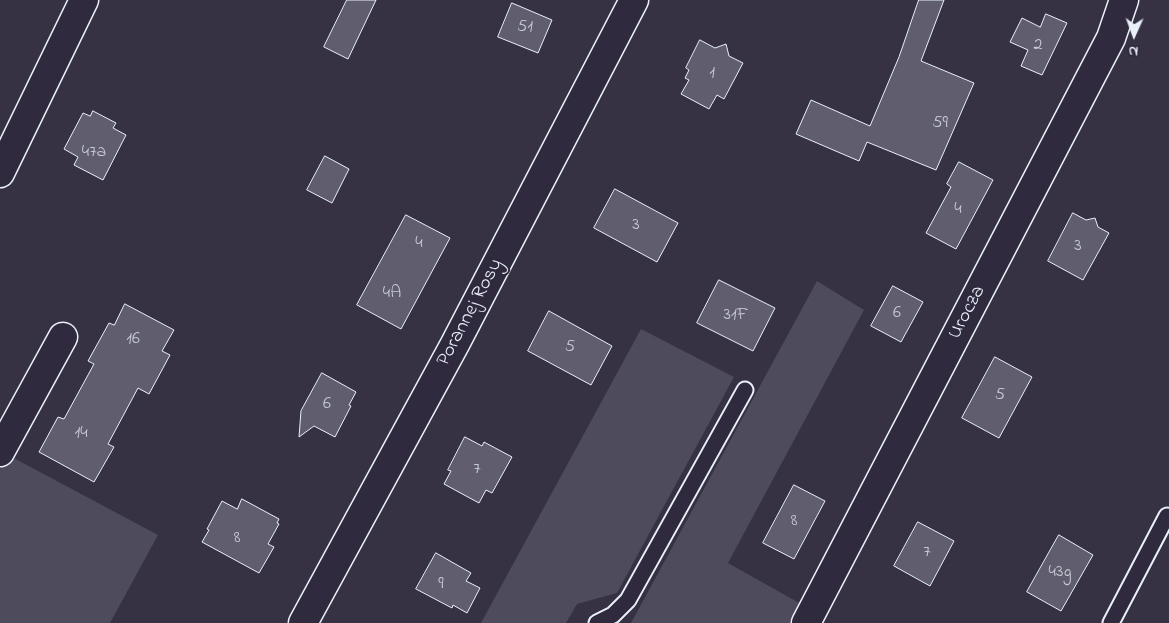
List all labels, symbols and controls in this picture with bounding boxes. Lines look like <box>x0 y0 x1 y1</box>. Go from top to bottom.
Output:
north arrow <box>1109 10 1159 60</box>
house number: 51 <box>517 17 533 39</box>
house number: 2 <box>1034 35 1042 57</box>
text: N <box>1128 40 1139 61</box>
house number: 1 <box>709 63 715 85</box>
house number: 59 <box>932 113 948 135</box>
house number: 47a <box>82 142 106 164</box>
house number: 4 <box>954 199 962 221</box>
house number: 3 <box>632 215 640 237</box>
house number: 4 <box>415 233 423 255</box>
house number: 3 <box>1074 236 1082 258</box>
street label: Porannej Rosy <box>433 255 509 371</box>
street label: Urocza <box>944 282 992 344</box>
house number: 4A <box>383 283 401 305</box>
house number: 6 <box>893 303 901 325</box>
house number: 31F <box>724 305 748 327</box>
house number: 16 <box>126 329 140 351</box>
house number: 5 <box>565 337 575 359</box>
house number: 5 <box>995 385 1005 407</box>
house number: 6 <box>323 394 331 416</box>
house number: 14 <box>74 423 88 445</box>
house number: 7 <box>473 459 481 481</box>
house number: 8 <box>791 511 797 533</box>
house number: 8 <box>234 528 240 550</box>
house number: 7 <box>923 542 931 564</box>
house number: 43g <box>1049 562 1071 584</box>
house number: 9 <box>438 574 444 596</box>

